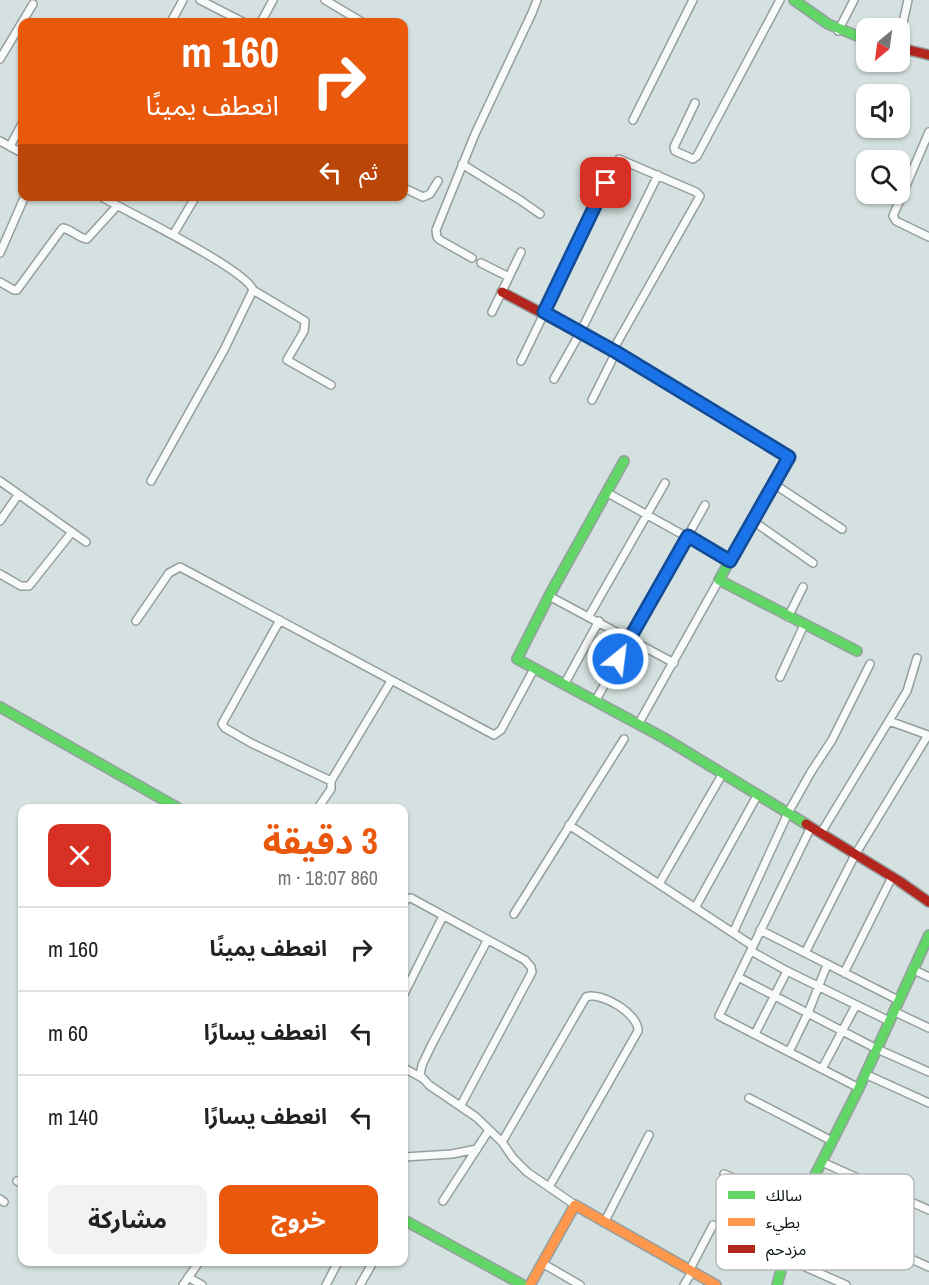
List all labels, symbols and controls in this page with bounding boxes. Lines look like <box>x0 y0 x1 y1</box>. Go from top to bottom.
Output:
north arrow <box>856 18 910 72</box>
map controls <box>856 18 910 204</box>
text: 160 m <box>181 24 279 80</box>
icon: right <box>300 42 378 120</box>
button: sound <box>856 84 910 138</box>
text: انعطف يمينًا <box>145 87 279 123</box>
button: search <box>856 150 910 204</box>
icon: left <box>314 156 347 189</box>
text: ثم <box>359 157 378 187</box>
pin <box>580 157 631 208</box>
icon: arrive <box>589 166 622 199</box>
position arrow <box>586 627 650 691</box>
text: 3 دقيقة <box>263 817 378 865</box>
button: close <box>48 824 111 887</box>
text: 860 m · 18:07 <box>278 864 378 891</box>
text: انعطف يمينًا <box>209 933 327 963</box>
icon: right <box>345 933 378 966</box>
text: 160 m <box>48 934 98 964</box>
text: انعطف يسارًا <box>204 1017 327 1047</box>
icon: left <box>345 1017 378 1050</box>
text: 60 m <box>48 1018 88 1048</box>
text: انعطف يسارًا <box>204 1101 327 1131</box>
icon: left <box>345 1101 378 1134</box>
text: 140 m <box>48 1102 98 1132</box>
legend <box>716 1174 914 1270</box>
text: سالك <box>766 1184 802 1206</box>
button: مشاركة <box>48 1185 207 1254</box>
button: خروج <box>219 1185 378 1254</box>
text: بطيء <box>766 1211 800 1235</box>
text: مزدحم <box>766 1238 806 1262</box>

